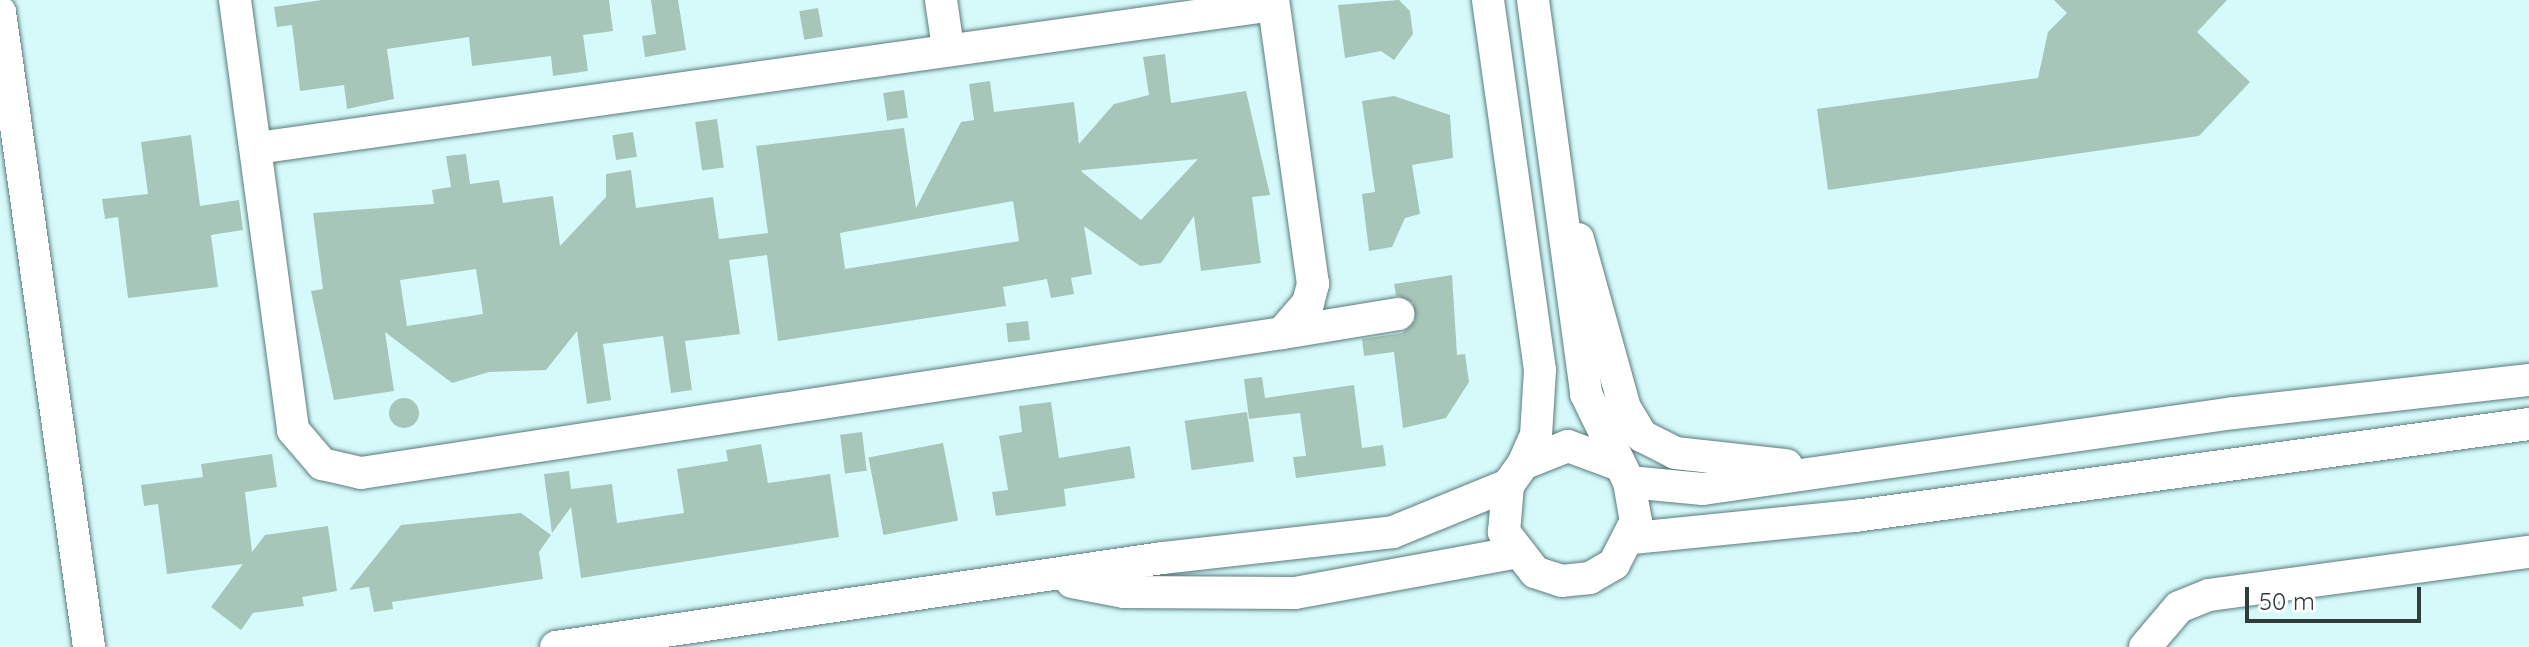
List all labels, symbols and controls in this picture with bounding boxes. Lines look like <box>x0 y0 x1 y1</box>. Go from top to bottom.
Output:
scale bar <box>2249 571 2425 621</box>
text: 50 m <box>2259 586 2315 616</box>

